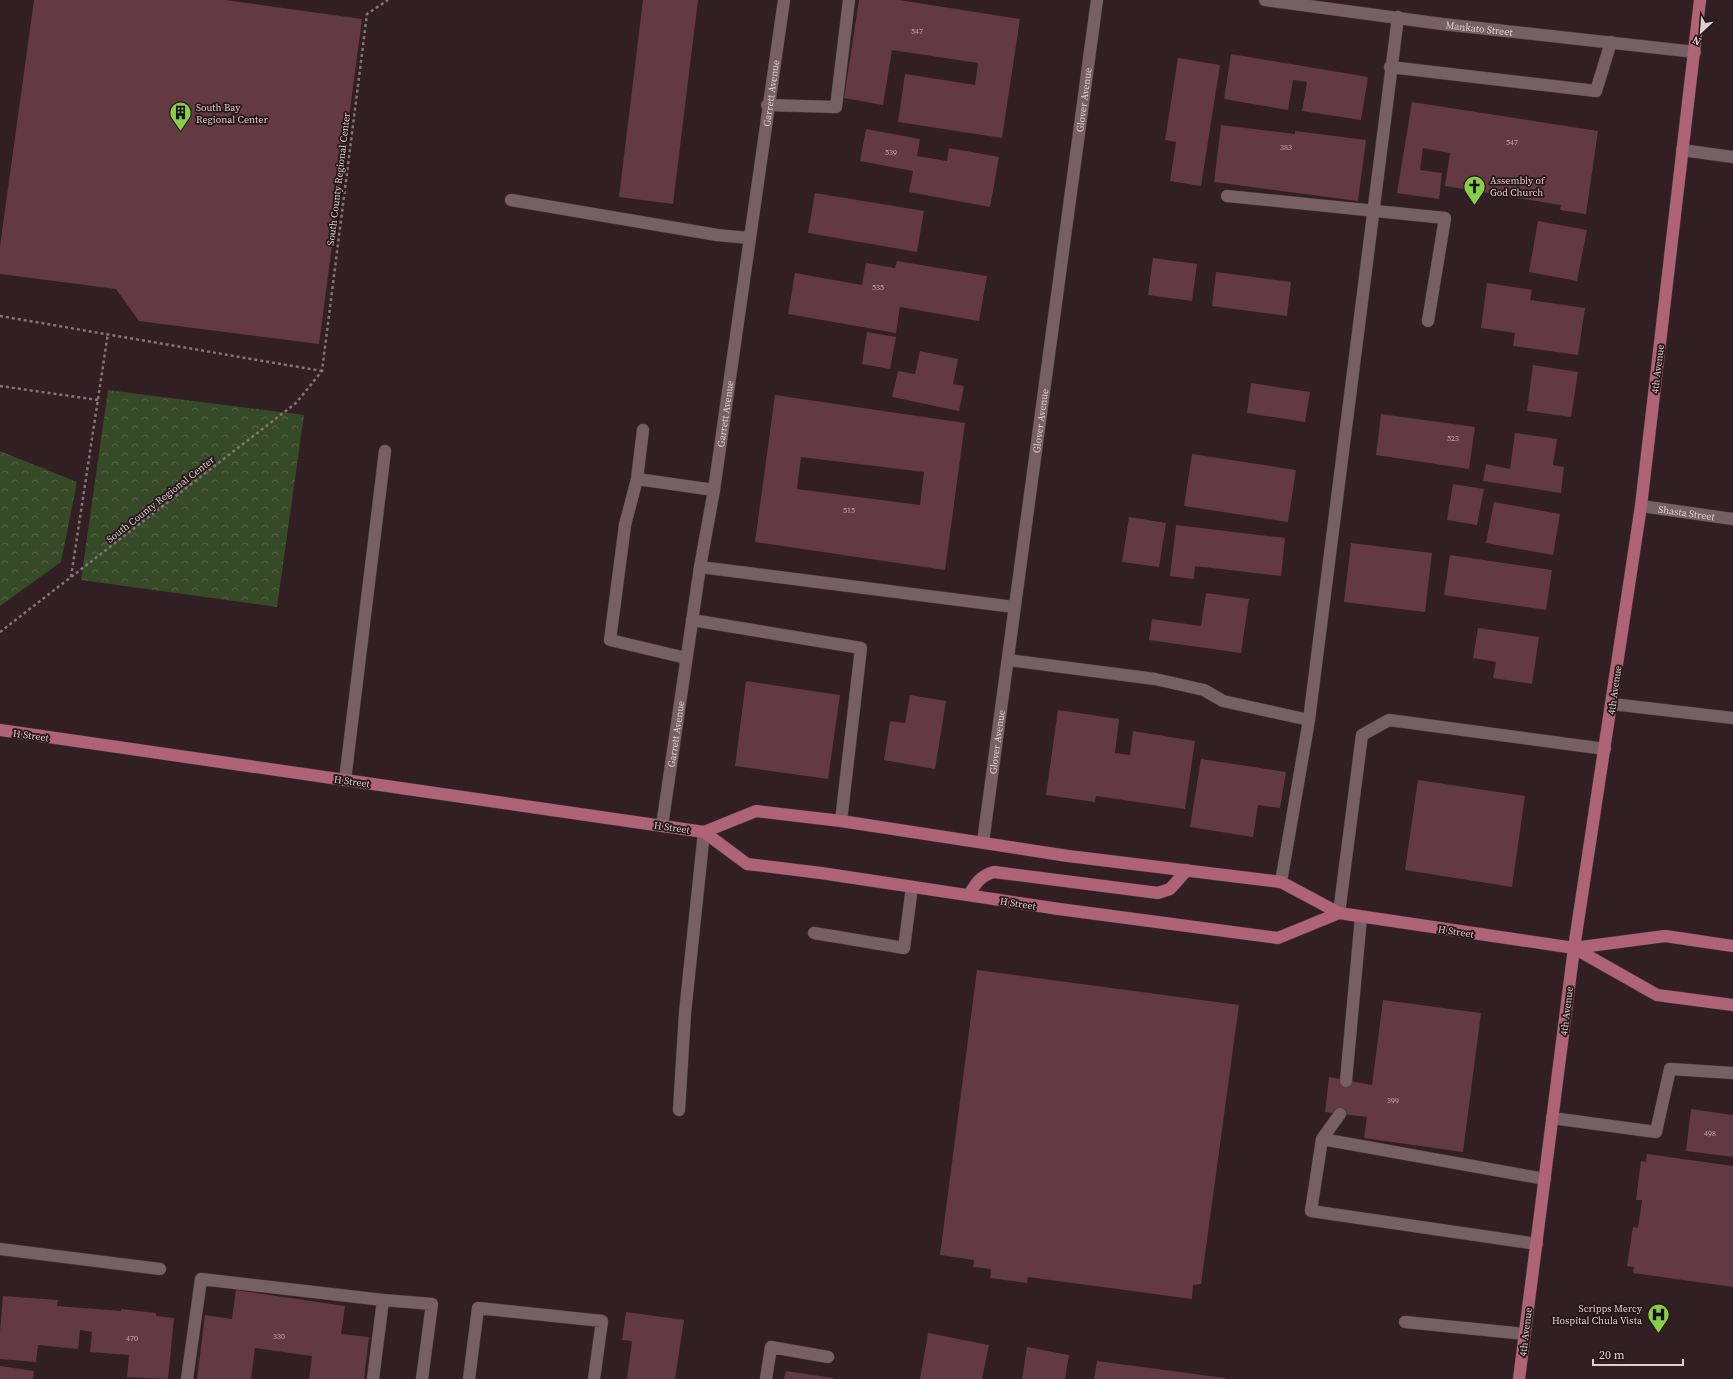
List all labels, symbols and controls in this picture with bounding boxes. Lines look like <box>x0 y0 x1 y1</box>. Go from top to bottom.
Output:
north arrow <box>1681 12 1721 52</box>
street label: Mankato Street <box>1445 18 1514 39</box>
house number: 547 <box>911 26 923 37</box>
text: N <box>1690 32 1704 49</box>
street label: Garrett Avenue <box>760 59 782 127</box>
street label: Glover Avenue <box>1073 67 1095 133</box>
building icon: South Bay Regional Center <box>168 100 194 133</box>
place label: South Bay Regional Center <box>196 101 268 126</box>
street label: South County Regional Center <box>324 111 353 246</box>
house number: 547 <box>1506 137 1518 148</box>
house number: 383 <box>1280 142 1292 153</box>
house number: 539 <box>885 147 897 158</box>
church icon: Assembly of God Church <box>1462 173 1488 206</box>
place label: Assembly of God Church <box>1490 174 1546 199</box>
house number: 535 <box>872 282 884 293</box>
street label: 4th Avenue <box>1648 344 1667 394</box>
street label: Garrett Avenue <box>714 380 737 448</box>
street label: Glover Avenue <box>1030 388 1051 454</box>
house number: 523 <box>1447 433 1459 444</box>
street label: South County Regional Center <box>104 453 218 546</box>
street label: Shasta Street <box>1657 503 1716 523</box>
house number: 515 <box>843 505 855 516</box>
street label: 4th Avenue <box>1605 665 1624 715</box>
street label: Garrett Avenue <box>665 700 687 768</box>
street label: Glover Avenue <box>986 709 1008 775</box>
street label: H Street <box>12 727 50 745</box>
street label: H Street <box>333 773 371 791</box>
street label: H Street <box>653 819 691 837</box>
street label: H Street <box>999 894 1037 913</box>
street label: H Street <box>1437 922 1475 941</box>
street label: 4th Avenue <box>1557 986 1576 1036</box>
house number: 399 <box>1387 1095 1399 1106</box>
house number: 498 <box>1704 1128 1716 1139</box>
hospital icon: Scripps Mercy Hospital Chula Vista <box>1645 1301 1671 1334</box>
place label: Scripps Mercy Hospital Chula Vista <box>1552 1302 1643 1327</box>
street label: 4th Avenue <box>1516 1307 1535 1357</box>
house number: 330 <box>273 1331 285 1342</box>
house number: 470 <box>126 1333 138 1344</box>
scale bar <box>1593 1341 1683 1367</box>
text: 20 m <box>1599 1347 1625 1363</box>

